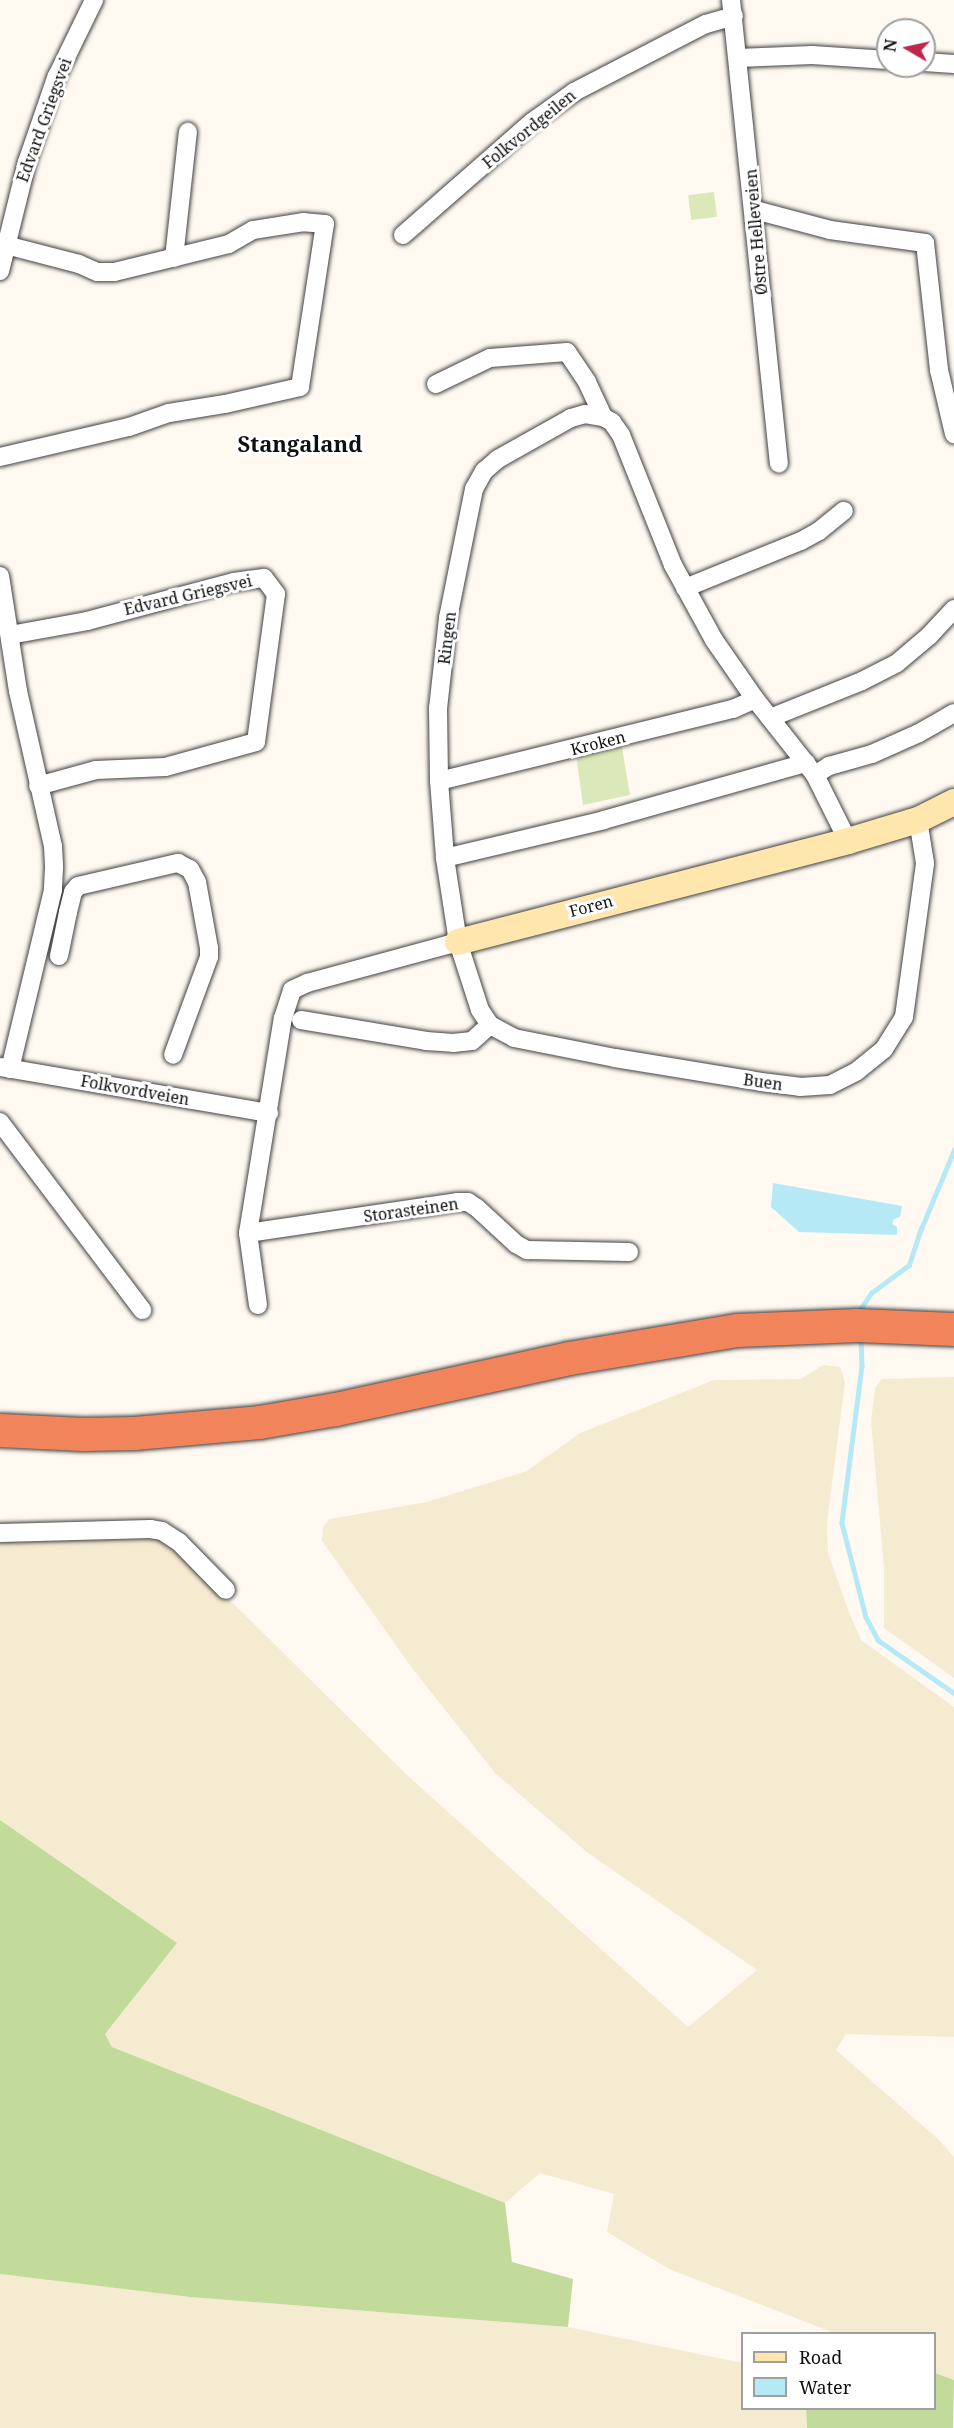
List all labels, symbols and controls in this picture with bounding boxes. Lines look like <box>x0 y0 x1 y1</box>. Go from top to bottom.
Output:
north arrow <box>876 18 936 78</box>
text: N <box>878 38 902 53</box>
street label: Edvard Griegsvei <box>13 55 75 185</box>
street label: Folkvordgeilen <box>479 86 579 172</box>
street label: Østre Helleveien <box>741 168 771 296</box>
district label: Stangaland <box>238 431 362 457</box>
street label: Edvard Griegsvei <box>122 571 254 619</box>
street label: Ringen <box>434 610 460 666</box>
street label: Kroken <box>569 727 627 759</box>
street label: Foren <box>567 891 615 921</box>
street label: Buen <box>742 1070 784 1094</box>
street label: Folkvordveien <box>79 1071 191 1109</box>
street label: Storasteinen <box>362 1194 460 1226</box>
legend <box>741 2332 936 2410</box>
text: Road <box>799 2345 842 2369</box>
text: Water <box>799 2375 851 2399</box>

